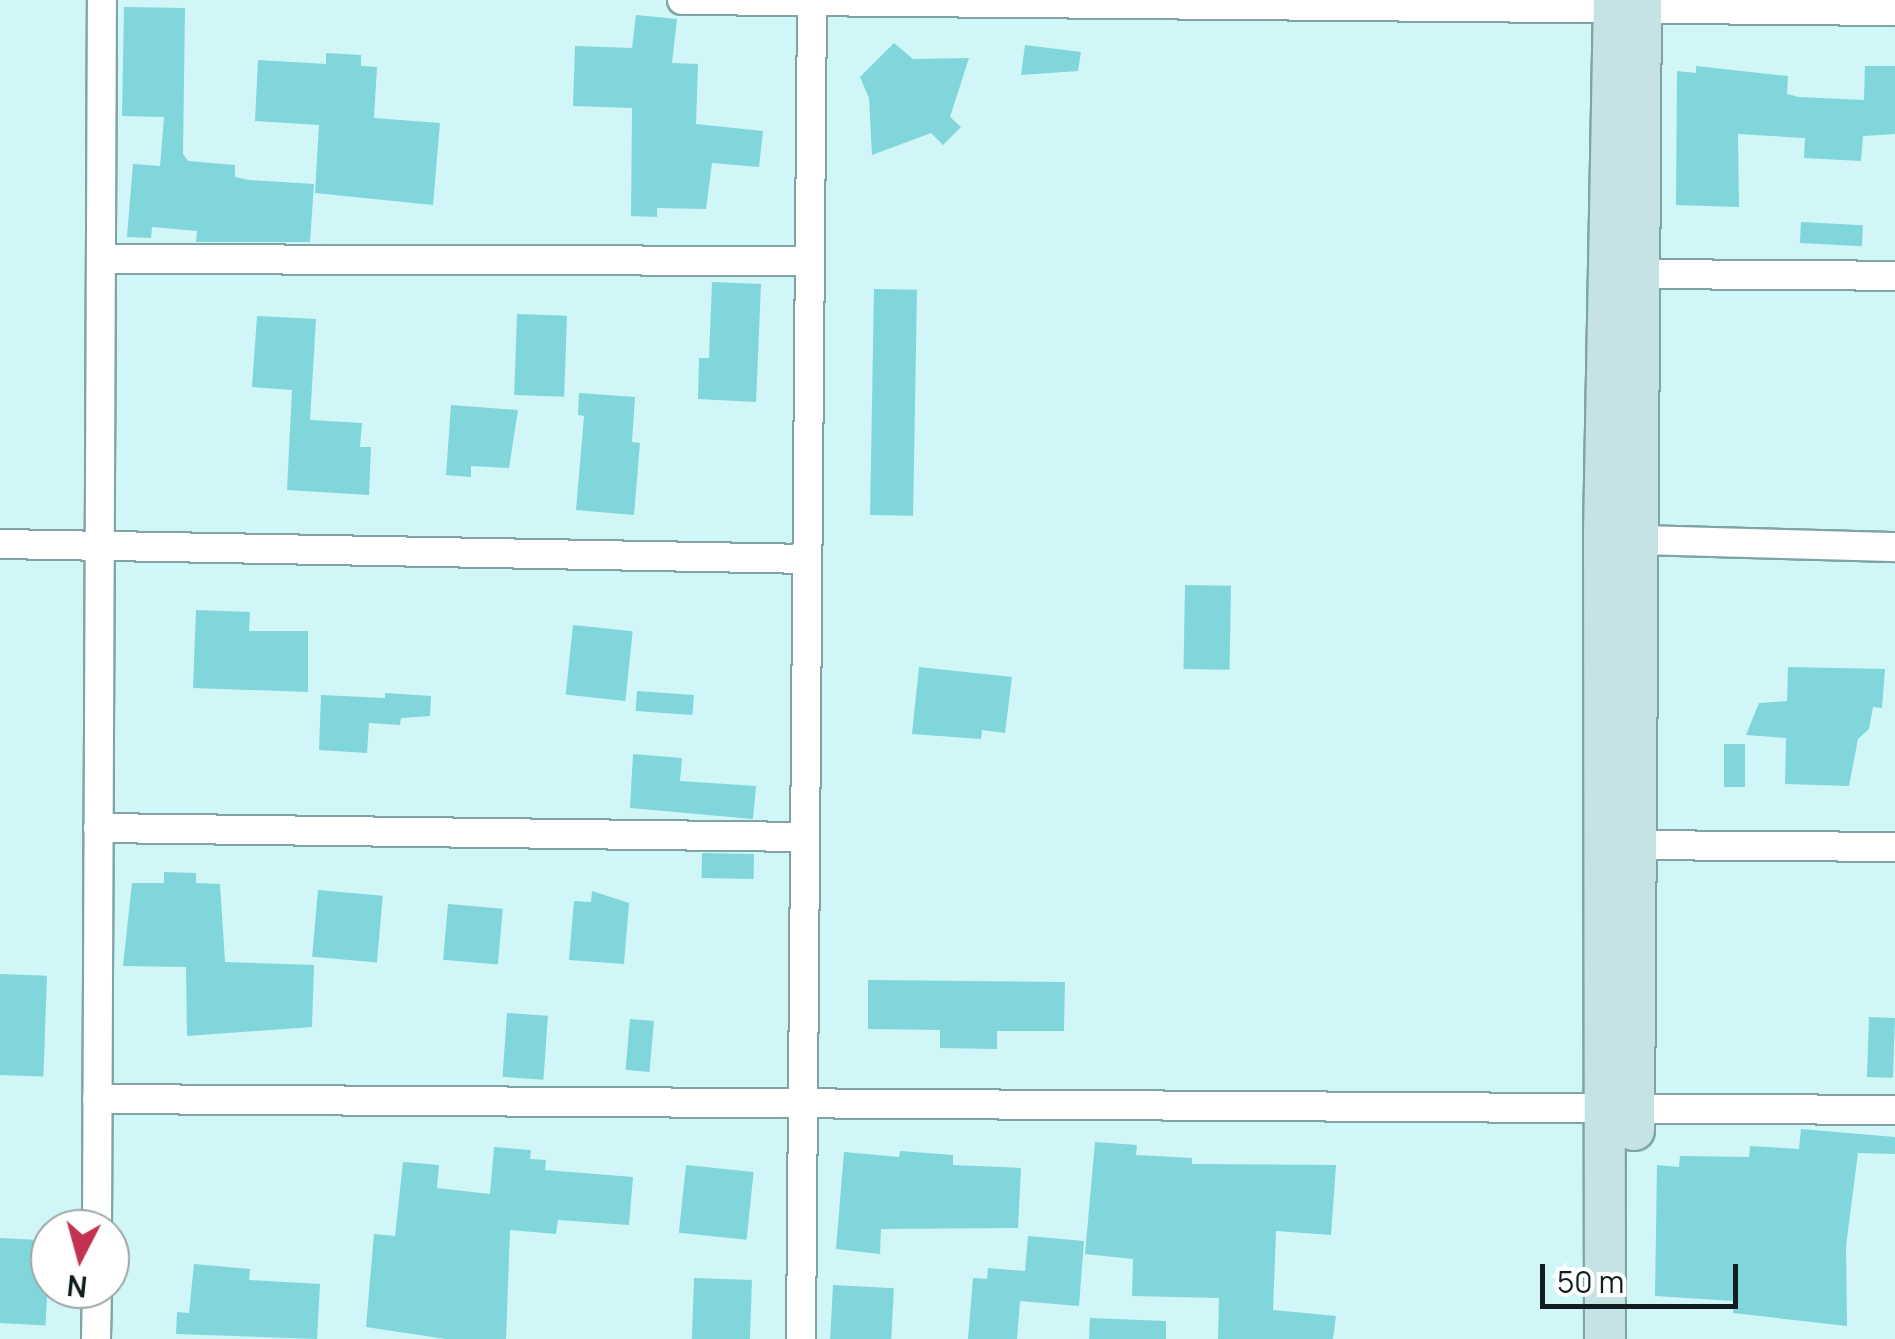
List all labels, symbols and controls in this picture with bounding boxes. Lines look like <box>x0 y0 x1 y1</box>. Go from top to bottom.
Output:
north arrow <box>30 1209 130 1309</box>
scale bar <box>1545 1244 1742 1306</box>
text: 50 m <box>1557 1261 1624 1302</box>
text: N <box>65 1267 89 1307</box>

